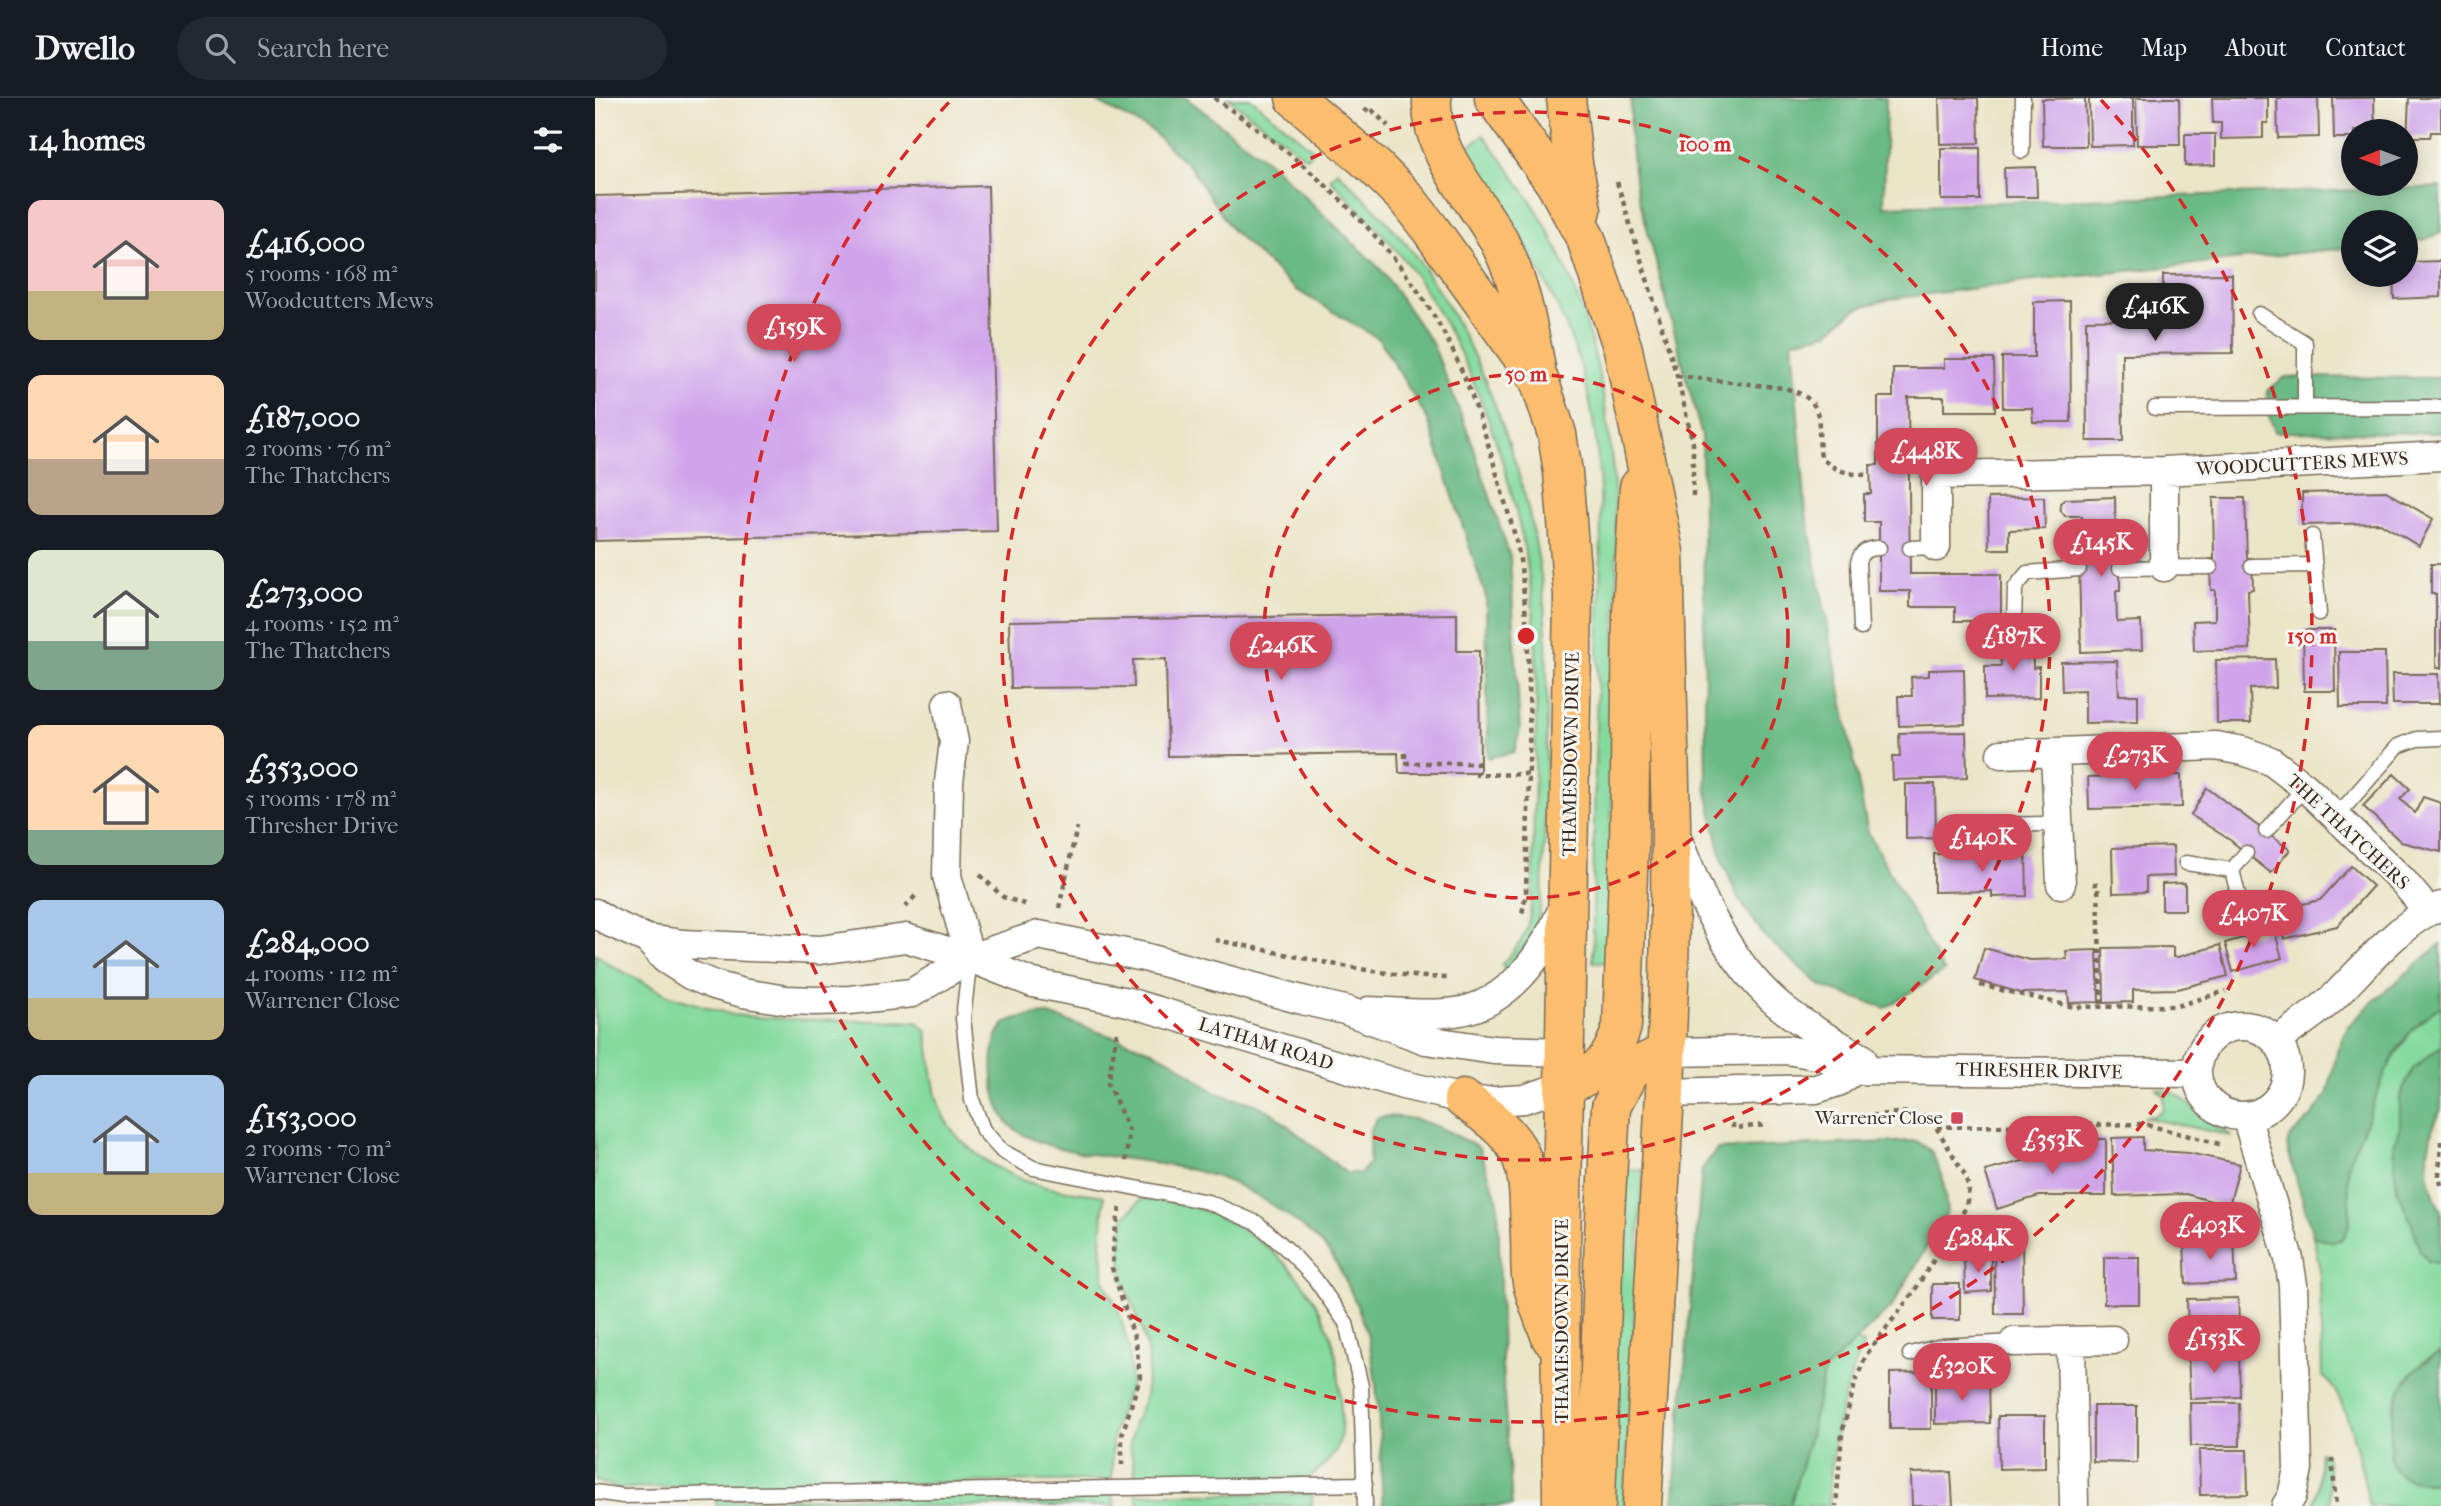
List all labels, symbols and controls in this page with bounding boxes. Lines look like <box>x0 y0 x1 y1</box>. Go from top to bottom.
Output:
search box <box>177 17 667 80</box>
text: Dwello <box>35 29 135 68</box>
icon: search <box>201 29 239 67</box>
text: Search here <box>257 33 389 64</box>
text: Home <box>2041 34 2103 62</box>
text: Map <box>2141 34 2187 62</box>
text: About <box>2225 34 2287 62</box>
text: Contact <box>2325 34 2406 62</box>
north arrow <box>2341 119 2419 196</box>
map controls <box>2341 119 2418 287</box>
icon: filters <box>529 121 567 159</box>
text: 14 homes <box>28 123 145 158</box>
text: 100 m <box>1679 132 1732 156</box>
button: layers <box>2341 210 2418 287</box>
text: £416,000 <box>245 225 365 260</box>
icon: home <box>84 228 168 312</box>
text: 5 rooms · 168 m² <box>245 260 398 287</box>
pin: £416K <box>2106 284 2204 343</box>
text: Woodcutters Mews <box>245 287 434 314</box>
text: £416K <box>2122 292 2188 319</box>
pin: £159K <box>745 304 843 364</box>
text: £159K <box>763 313 825 340</box>
text: 50 m <box>1505 362 1548 386</box>
text: £187,000 <box>245 400 361 435</box>
icon: home <box>84 403 168 487</box>
pin: £448K <box>1877 428 1975 488</box>
text: 2 rooms · 76 m² <box>245 435 391 462</box>
text: £448K <box>1891 437 1961 464</box>
street label: WOODCUTTERS MEWS <box>2194 447 2409 481</box>
text: The Thatchers <box>245 462 390 489</box>
pin: £145K <box>2052 519 2150 579</box>
text: £145K <box>2069 528 2133 555</box>
text: £273,000 <box>245 575 363 610</box>
icon: home <box>84 578 168 662</box>
text: 4 rooms · 152 m² <box>245 610 399 637</box>
pin: £187K <box>1964 614 2062 673</box>
pin: £246K <box>1232 622 1330 682</box>
text: £187K <box>1982 622 2044 649</box>
centre of rings <box>1514 624 1538 648</box>
text: 150 m <box>2287 624 2338 648</box>
text: £246K <box>1246 631 1316 658</box>
text: The Thatchers <box>245 637 390 664</box>
street label: THAMESDOWN DRIVE <box>1558 651 1584 857</box>
pin: £273K <box>2086 732 2184 792</box>
text: £273K <box>2103 741 2167 768</box>
text: £353,000 <box>245 750 358 785</box>
icon: home <box>84 753 168 837</box>
street label: THE THATCHERS <box>2282 770 2414 894</box>
text: 5 rooms · 178 m² <box>245 785 396 812</box>
text: Thresher Drive <box>245 812 398 839</box>
pin: £140K <box>1933 814 2031 874</box>
text: £140K <box>1949 823 2015 850</box>
pin: £407K <box>2204 890 2302 950</box>
text: £407K <box>2218 899 2288 926</box>
text: £284,000 <box>245 925 370 960</box>
icon: home <box>84 928 168 1012</box>
text: 4 rooms · 112 m² <box>245 960 397 987</box>
text: Warrener Close <box>245 987 400 1014</box>
street label: LATHAM ROAD <box>1196 1013 1336 1075</box>
street label: THRESHER DRIVE <box>1955 1059 2123 1083</box>
text: £153,000 <box>245 1100 357 1135</box>
icon: home <box>84 1103 168 1187</box>
place label: Warrener Close <box>1814 1107 1943 1129</box>
marker: Warrener Close <box>1949 1110 1965 1126</box>
pin: £353K <box>2003 1116 2101 1176</box>
text: £353K <box>2022 1125 2082 1152</box>
text: 2 rooms · 70 m² <box>245 1135 391 1162</box>
text: Warrener Close <box>245 1162 400 1189</box>
pin: £403K <box>2161 1202 2259 1262</box>
text: £403K <box>2176 1211 2244 1238</box>
pin: £284K <box>1929 1216 2027 1275</box>
street label: THAMESDOWN DRIVE <box>1551 1218 1573 1423</box>
text: £284K <box>1944 1224 2012 1251</box>
pin: £153K <box>2165 1316 2263 1375</box>
text: £153K <box>2184 1324 2244 1351</box>
pin: £320K <box>1913 1344 2011 1403</box>
text: £320K <box>1929 1352 1995 1379</box>

